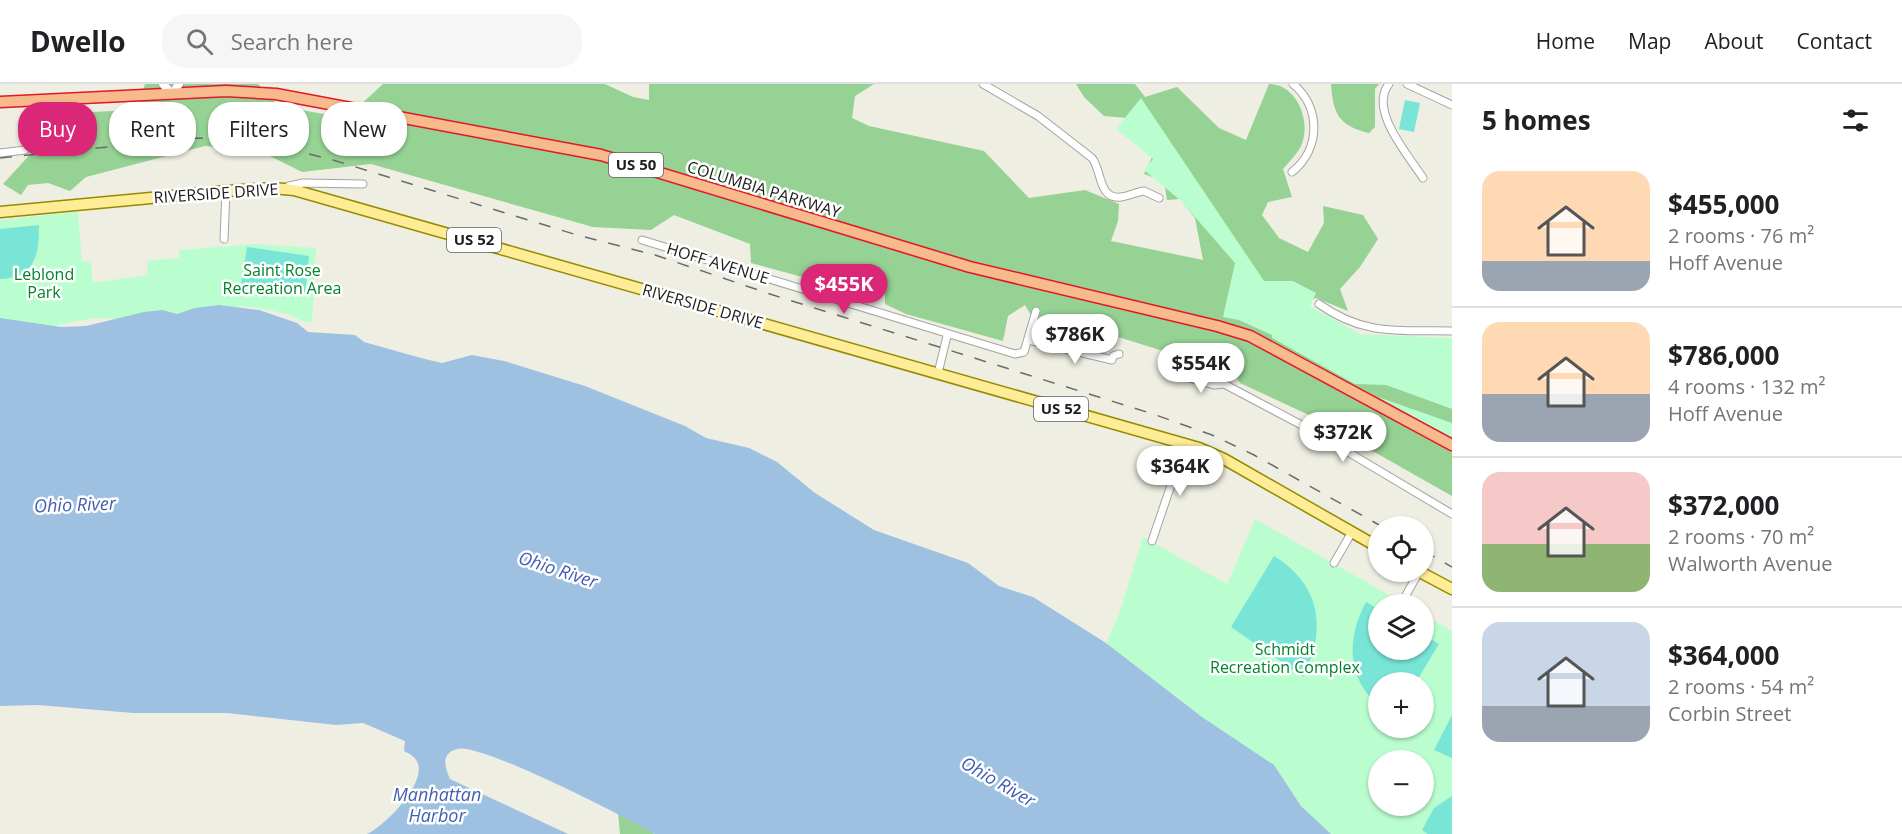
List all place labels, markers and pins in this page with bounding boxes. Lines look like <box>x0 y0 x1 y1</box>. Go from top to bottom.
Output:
pin: $455K <box>802 264 886 315</box>
pin: $786K <box>1033 314 1117 365</box>
pin: $554K <box>1159 343 1243 394</box>
pin: $372K <box>1301 412 1385 463</box>
pin: $364K <box>1138 446 1222 497</box>

